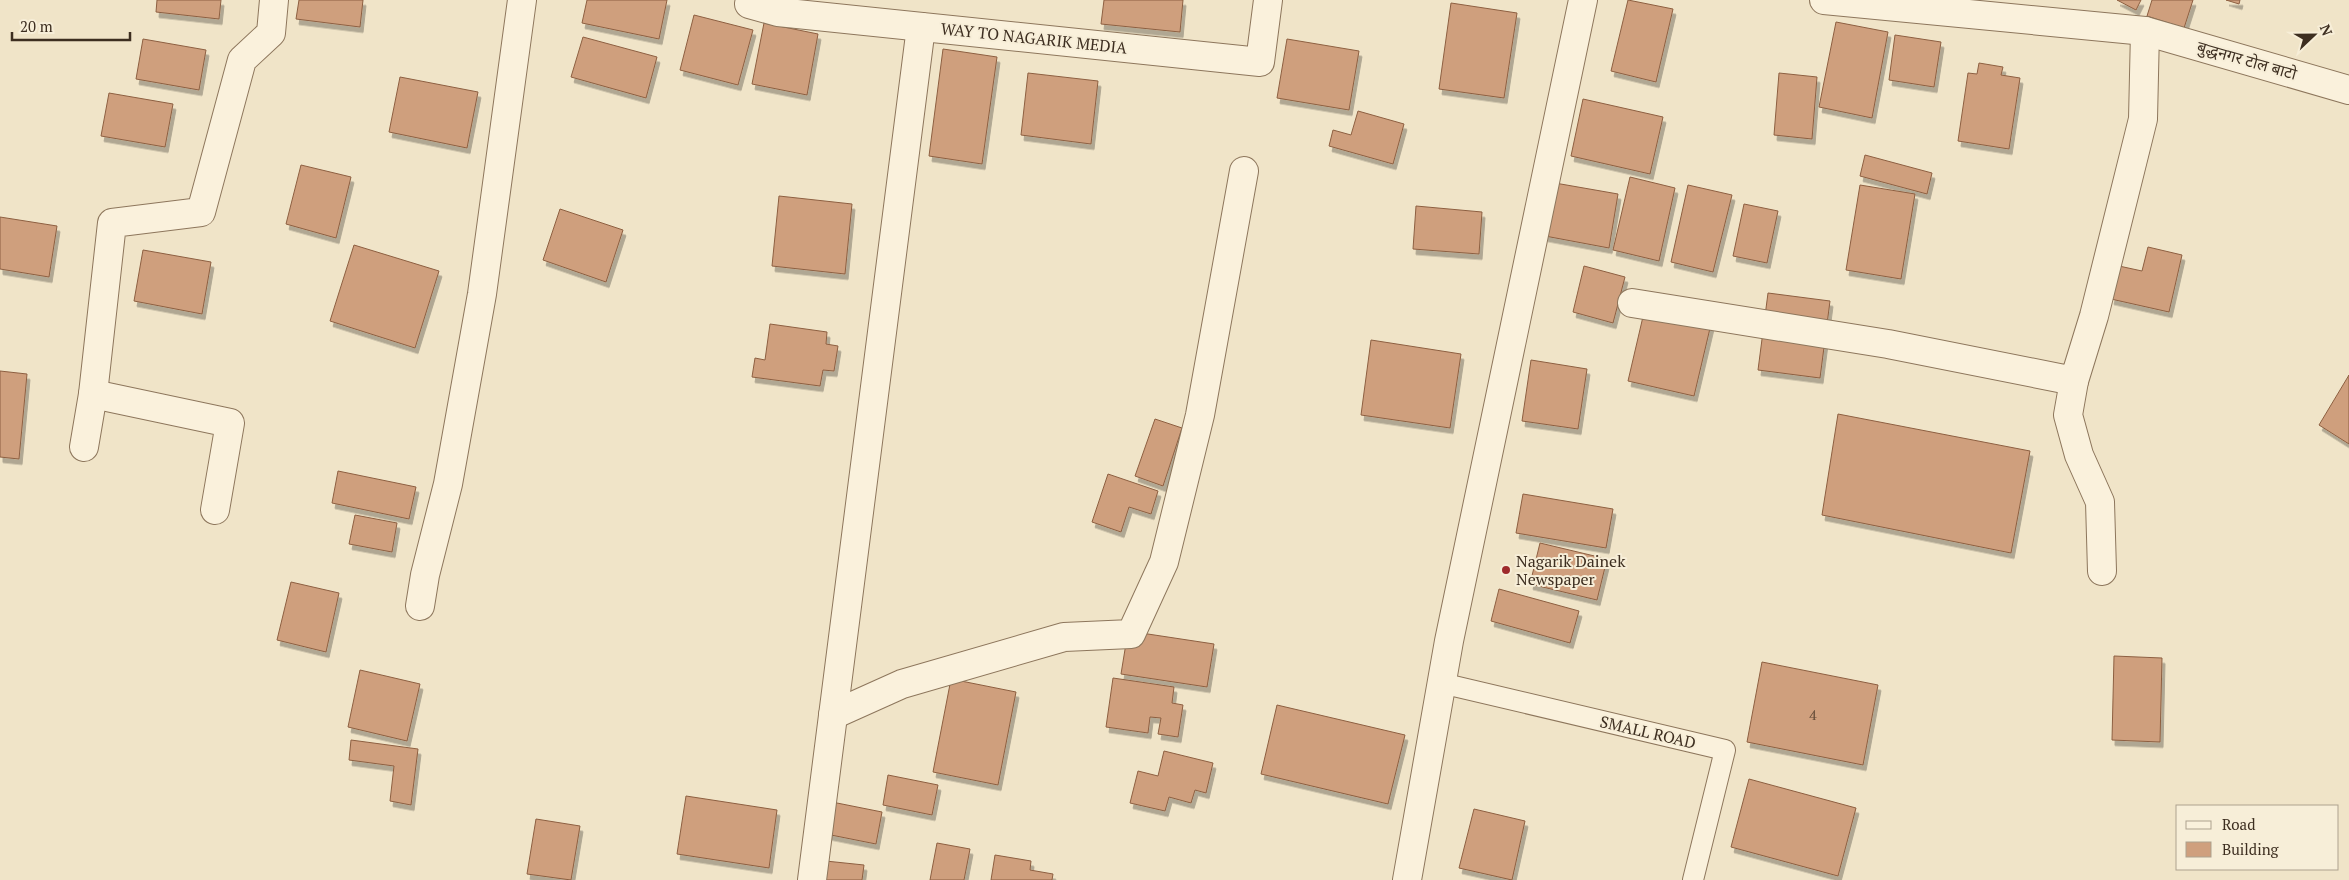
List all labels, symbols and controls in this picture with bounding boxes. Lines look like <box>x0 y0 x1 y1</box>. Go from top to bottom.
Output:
scale bar <box>12 10 130 42</box>
north arrow <box>2289 10 2339 60</box>
text: 20 m <box>20 16 53 36</box>
street label: WAY TO NAGARIK MEDIA <box>940 17 1128 59</box>
text: N <box>2316 21 2337 39</box>
street label: बुद्धनगर टोल बाटो <box>2195 35 2300 85</box>
place label: Nagarik Dainek Newspaper <box>1516 550 1626 590</box>
marker: Nagarik Dainek Newspaper <box>1500 564 1512 576</box>
house number: 4 <box>1809 705 1817 724</box>
street label: SMALL ROAD <box>1598 710 1698 754</box>
legend <box>2176 805 2339 870</box>
text: Road <box>2222 814 2255 834</box>
text: Building <box>2222 839 2280 859</box>

